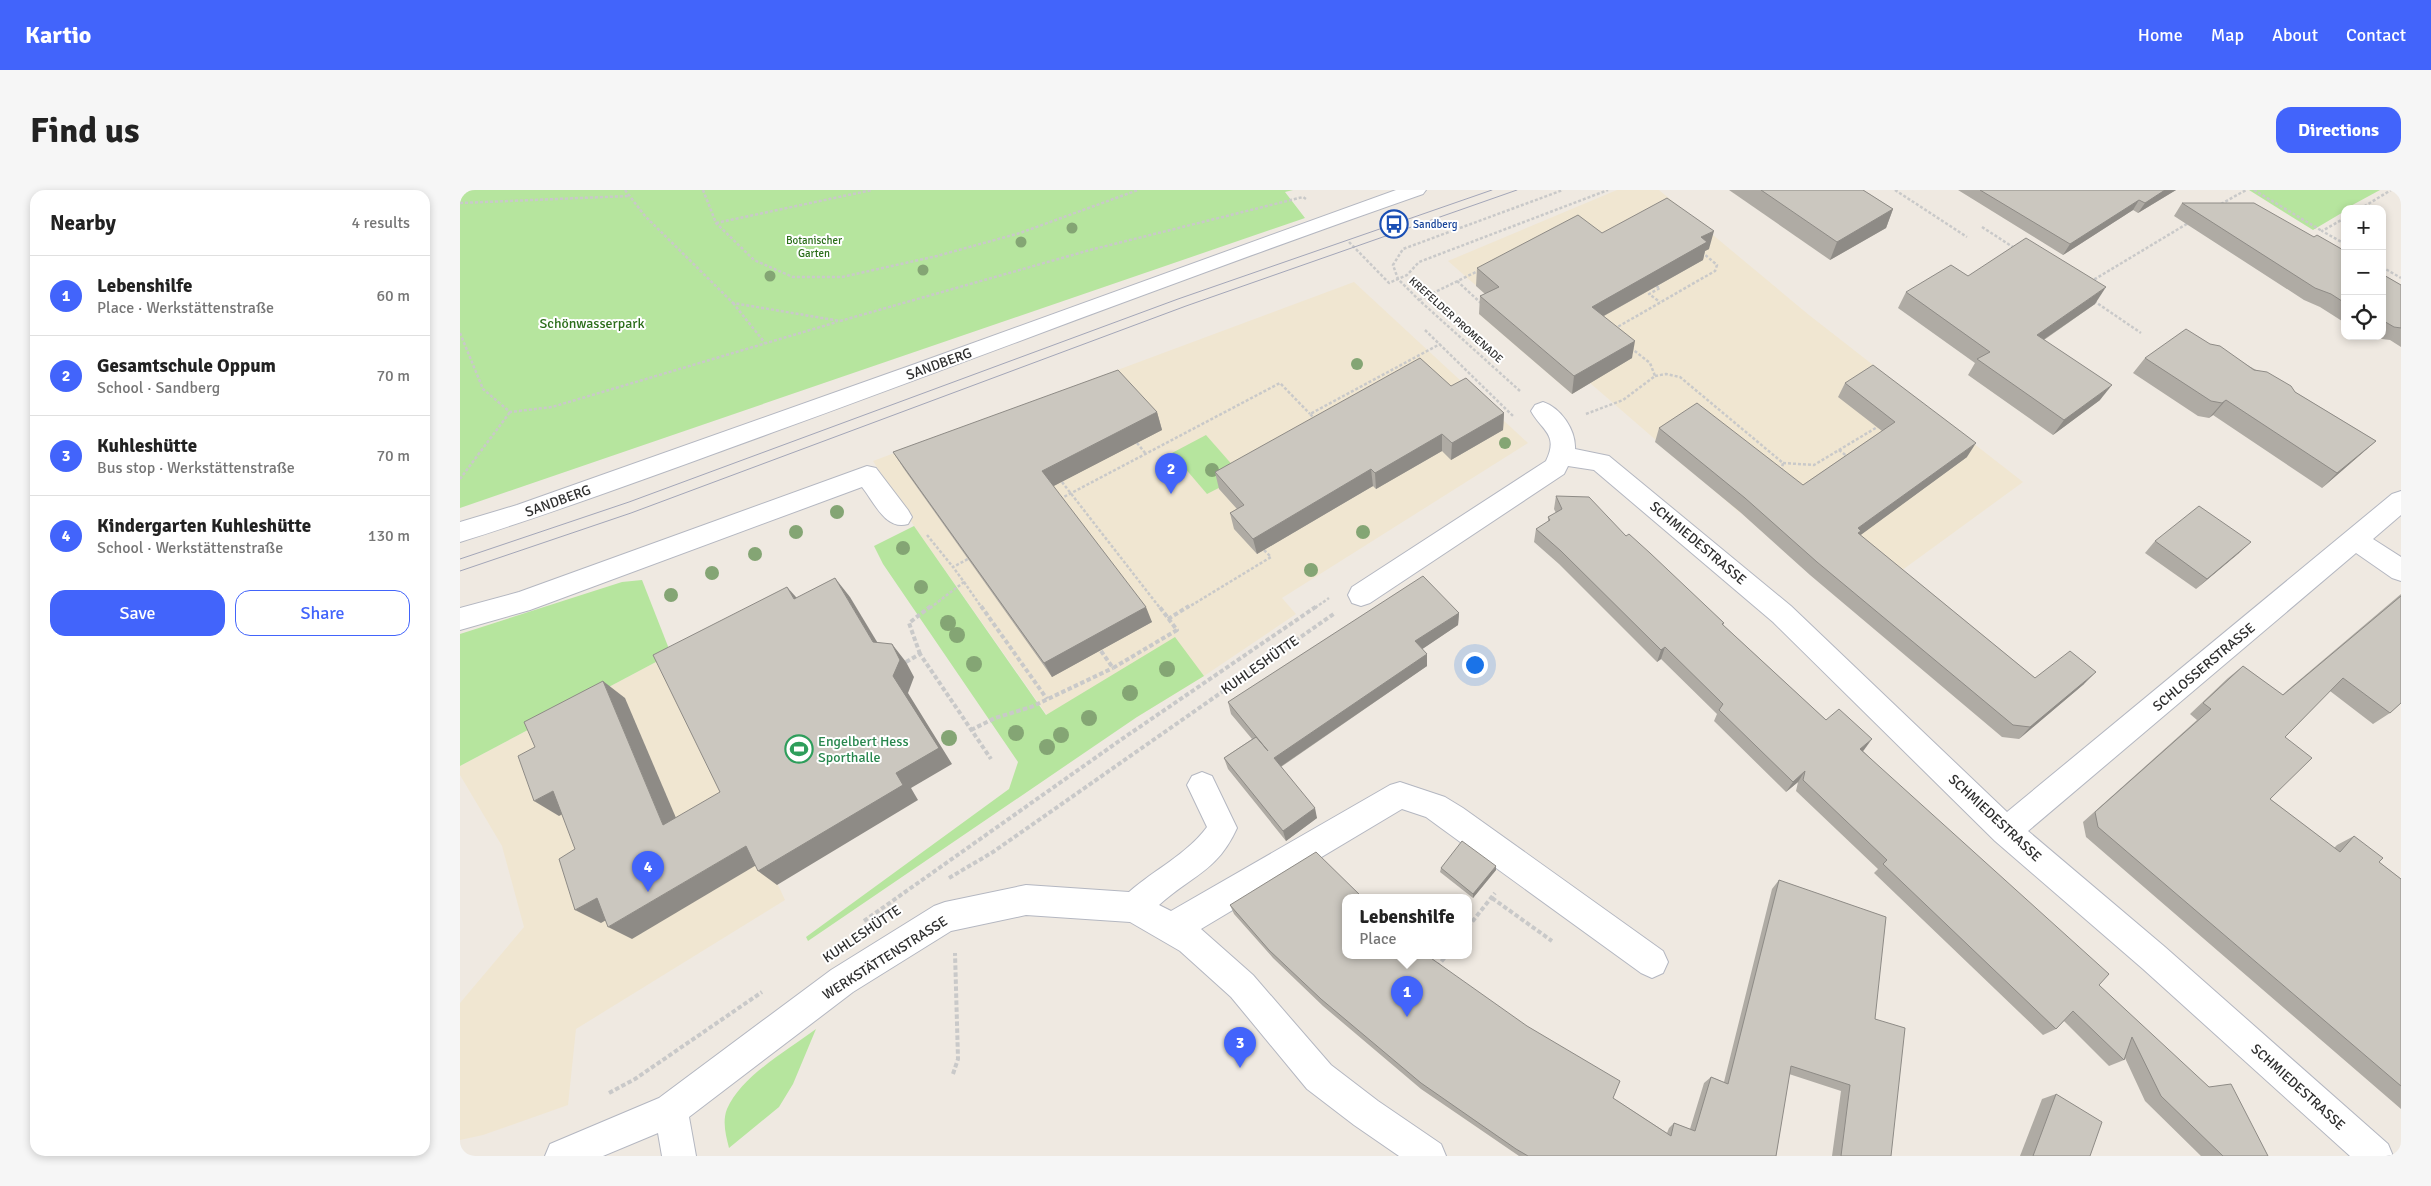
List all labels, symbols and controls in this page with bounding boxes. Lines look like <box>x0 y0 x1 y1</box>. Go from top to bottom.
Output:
text: Kartio <box>25 20 91 50</box>
text: Home <box>2138 24 2183 46</box>
text: Map <box>2211 24 2244 46</box>
text: About <box>2272 24 2318 46</box>
text: Contact <box>2346 24 2406 46</box>
button: Directions <box>2276 107 2401 153</box>
text: Find us <box>30 109 140 152</box>
map controls <box>2341 205 2386 340</box>
button: + <box>2341 205 2386 250</box>
bus stop icon: Sandberg <box>1379 209 1409 239</box>
text: Nearby <box>50 210 116 236</box>
text: 4 results <box>351 213 410 233</box>
place label: Sandberg <box>1413 218 1458 231</box>
park label: Botanischer Garten <box>786 234 842 260</box>
button: − <box>2341 250 2386 295</box>
text: Lebenshilfe <box>97 274 193 298</box>
street label: KREFELDER PROMENADE <box>1406 274 1506 366</box>
text: 1 <box>62 286 70 306</box>
text: 60 m <box>376 286 410 306</box>
button: locate <box>2341 295 2386 340</box>
text: Place · Werkstättenstraße <box>97 298 274 318</box>
park label: Schönwasserpark <box>540 315 644 332</box>
street label: SANDBERG <box>904 344 974 384</box>
text: Gesamtschule Oppum <box>97 354 276 378</box>
text: 2 <box>62 366 70 386</box>
text: 70 m <box>376 366 410 386</box>
text: School · Sandberg <box>97 378 220 398</box>
text: Kuhleshütte <box>97 434 197 458</box>
text: 3 <box>62 446 70 466</box>
text: 70 m <box>376 446 410 466</box>
pin: 2 <box>1155 453 1187 494</box>
text: Bus stop · Werkstättenstraße <box>97 458 295 478</box>
street label: SANDBERG <box>523 481 593 521</box>
street label: SCHMIEDESTRASSE <box>1646 498 1750 588</box>
text: Kindergarten Kuhleshütte <box>97 514 311 538</box>
text: 4 <box>62 526 70 546</box>
text: 130 m <box>368 526 410 546</box>
text: School · Werkstättenstraße <box>97 538 283 558</box>
button: Save <box>50 590 225 636</box>
button: Share <box>235 590 410 636</box>
street label: SCHLOSSERSTRASSE <box>2149 619 2259 715</box>
street label: KUHLESHÜTTE <box>1218 632 1302 698</box>
your location <box>1462 652 1488 678</box>
place label: Engelbert Hess Sporthalle <box>818 733 909 766</box>
sports icon: Engelbert Hess Sporthalle <box>784 734 814 764</box>
street label: SCHMIEDESTRASSE <box>1945 771 2045 865</box>
pin: 4 <box>632 851 664 892</box>
popup <box>1342 894 1472 959</box>
street label: KUHLESHÜTTE <box>820 902 904 966</box>
text: Lebenshilfe <box>1359 905 1455 929</box>
street label: WERKSTÄTTENSTRASSE <box>819 913 951 1003</box>
text: Place <box>1359 929 1397 949</box>
pin: 1 <box>1391 976 1423 1017</box>
pin: 3 <box>1224 1027 1256 1068</box>
street label: SCHMIEDESTRASSE <box>2247 1040 2349 1134</box>

